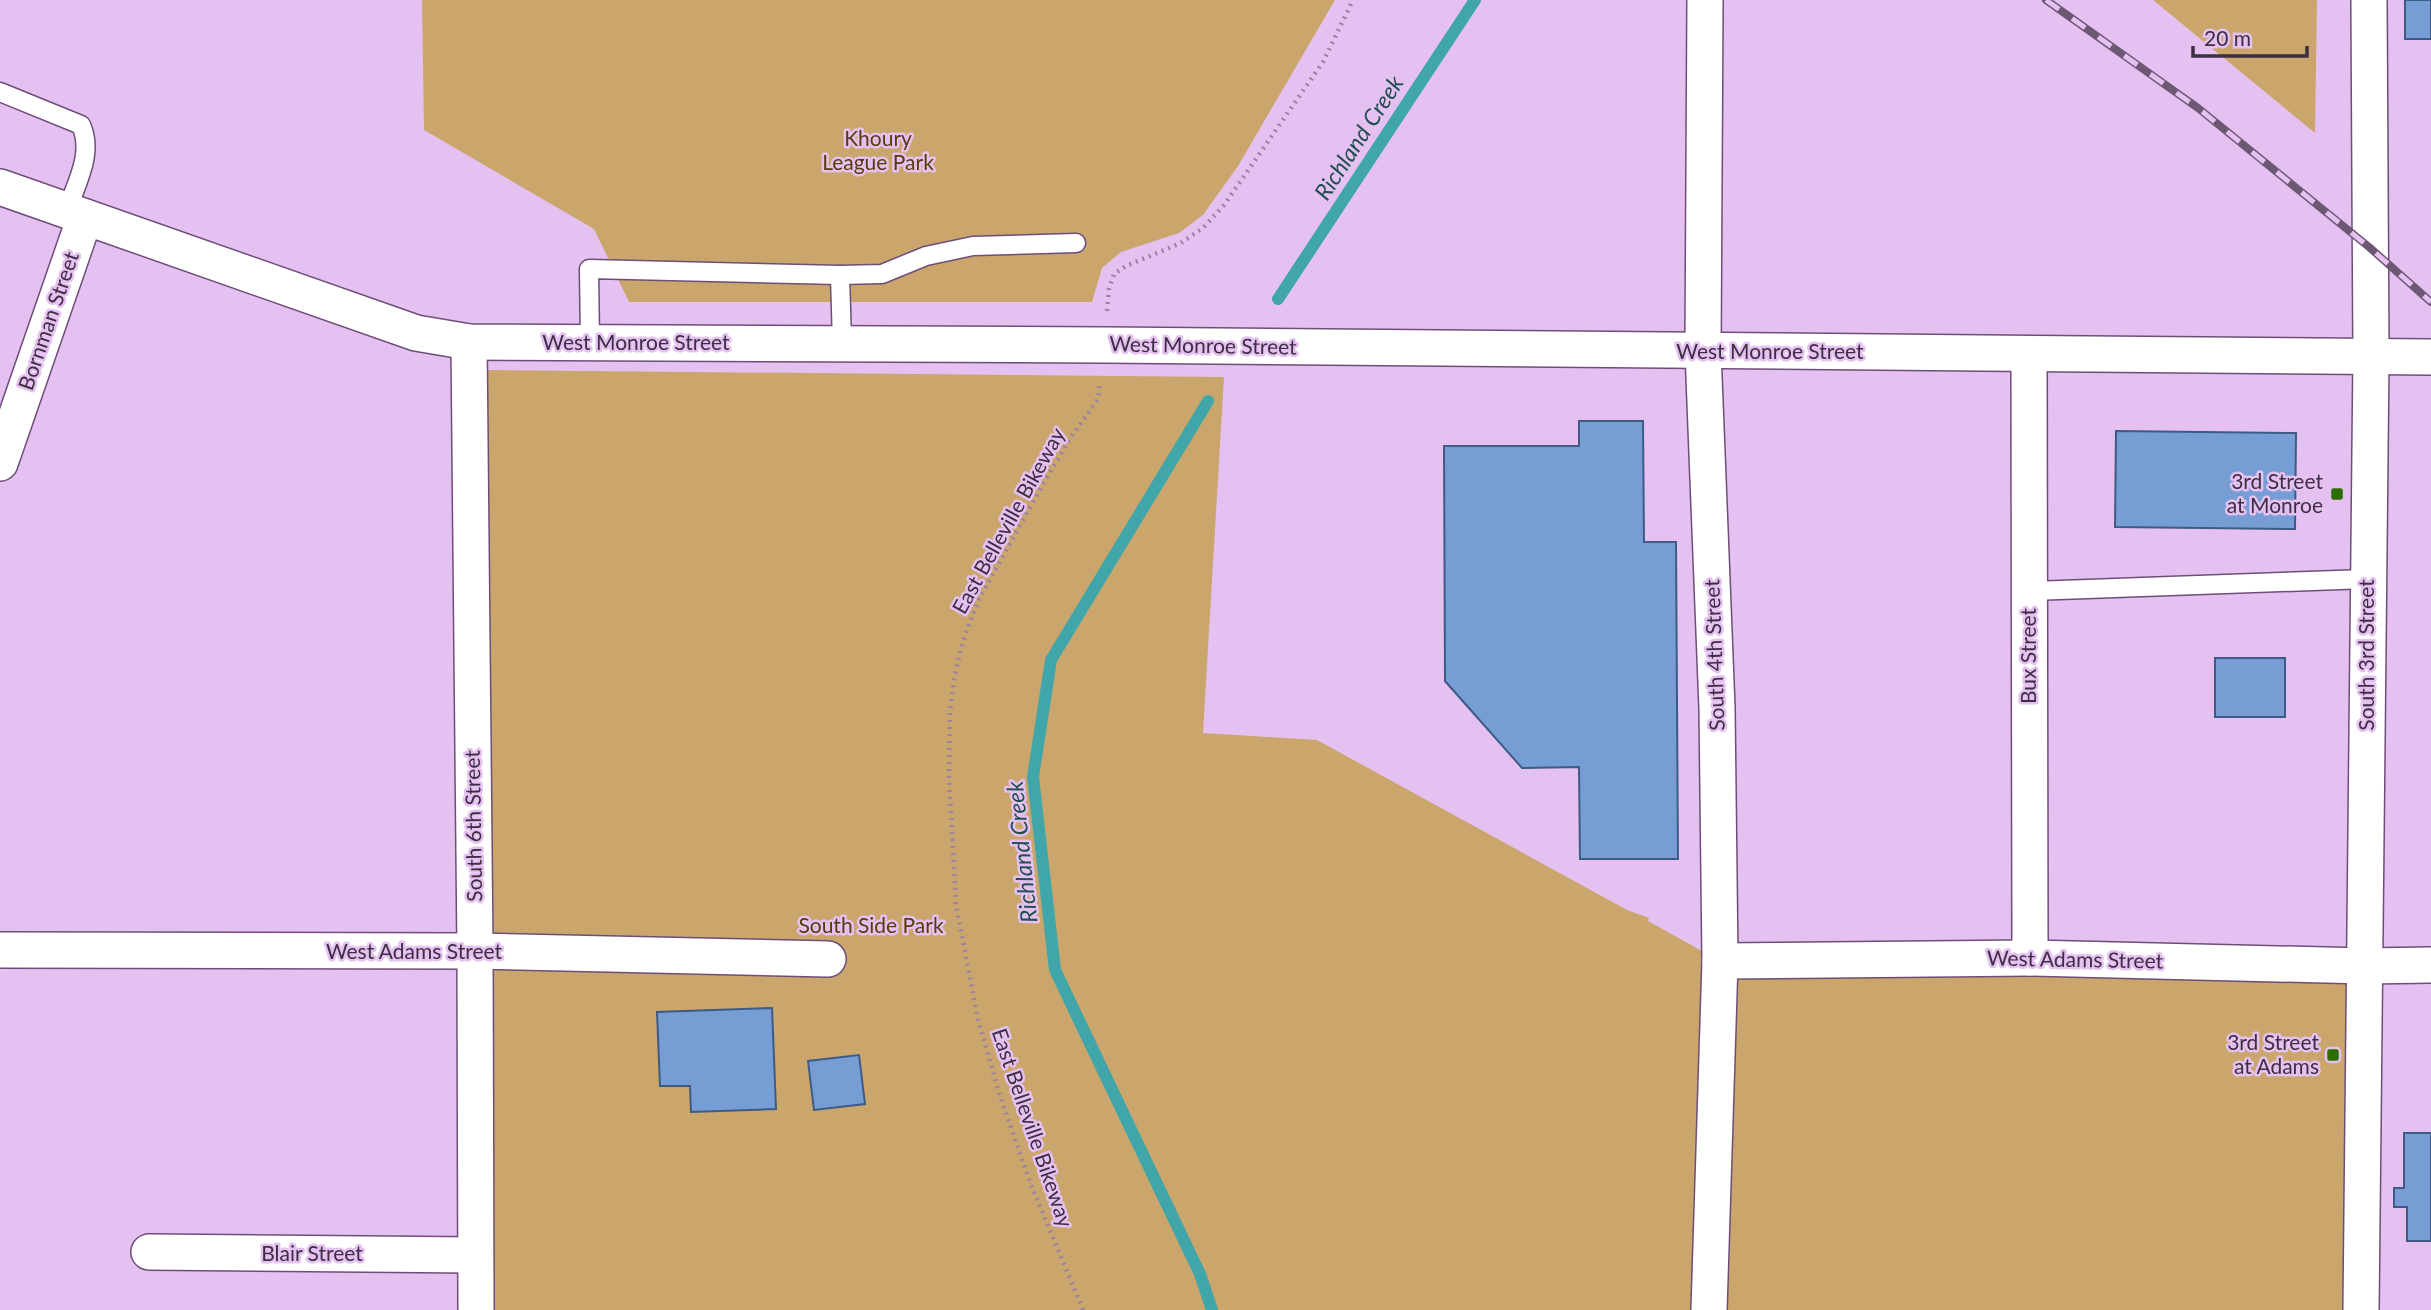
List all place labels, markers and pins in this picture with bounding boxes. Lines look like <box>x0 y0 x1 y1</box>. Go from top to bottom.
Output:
place label: 3rd Street at Monroe <box>2227 468 2323 517</box>
marker: 3rd Street at Monroe <box>2329 486 2345 502</box>
place label: 3rd Street at Adams <box>2227 1029 2319 1078</box>
marker: 3rd Street at Adams <box>2325 1047 2341 1063</box>

